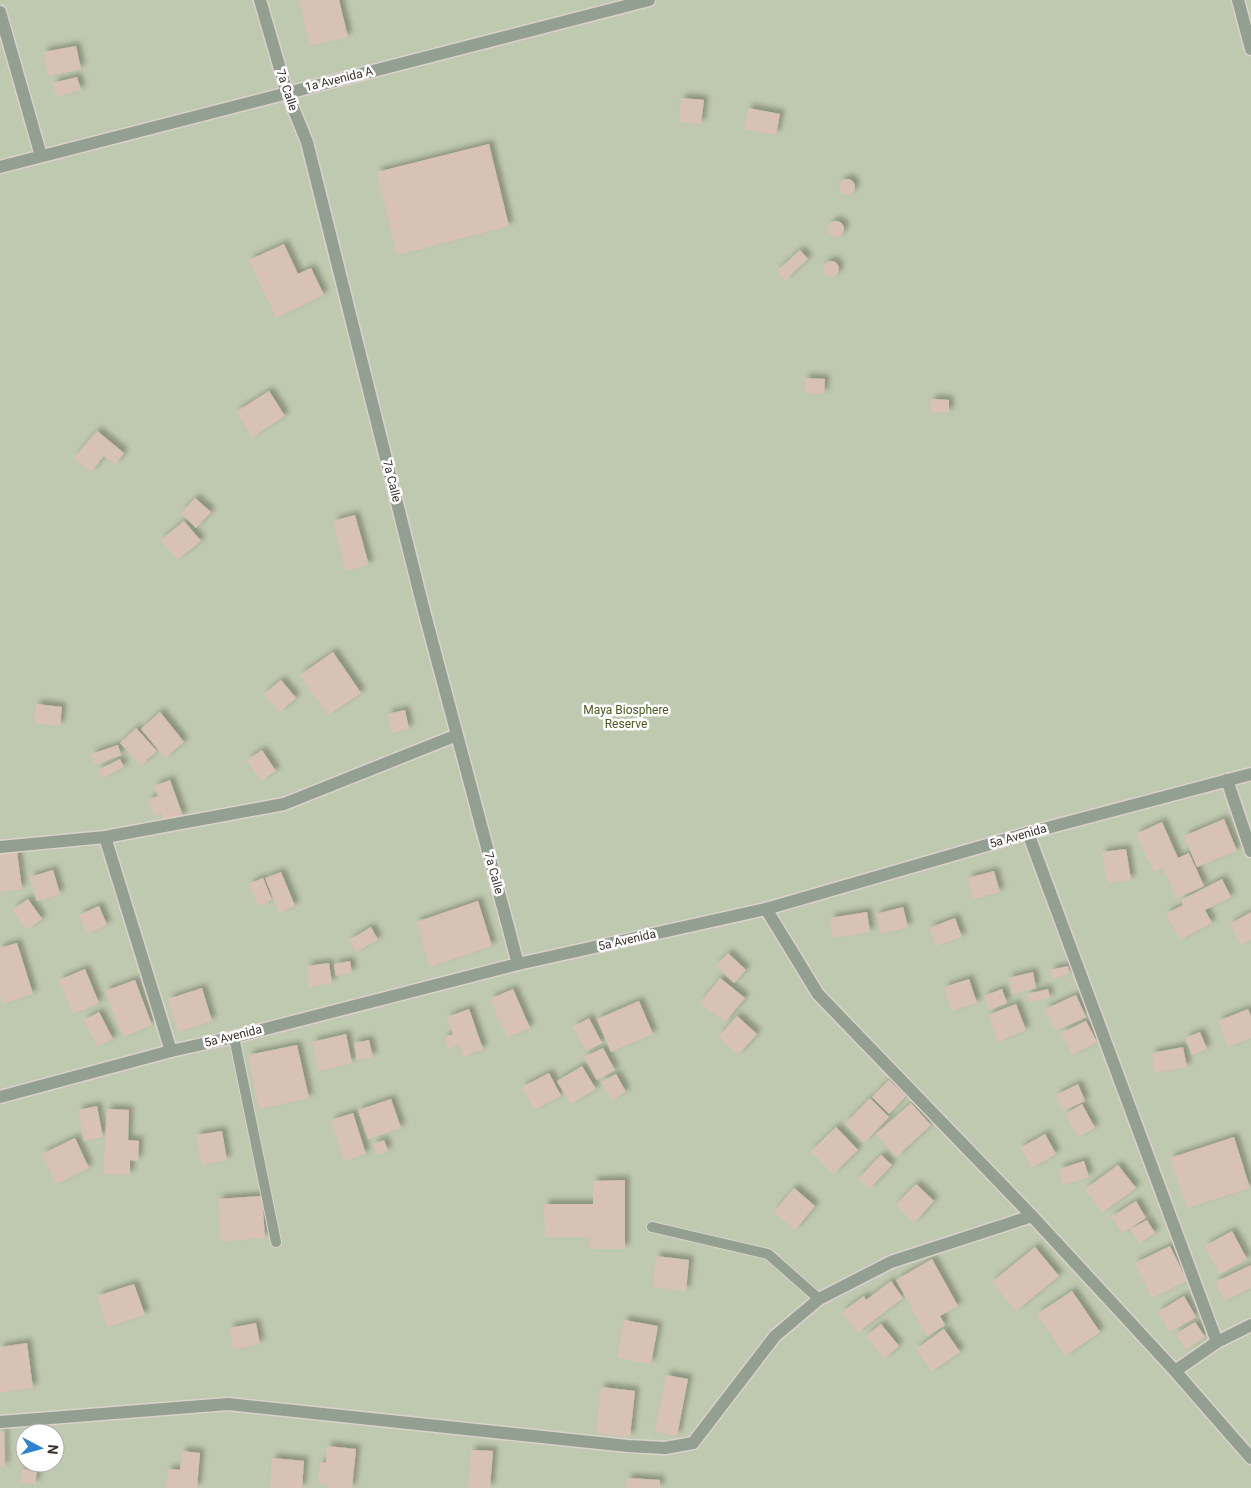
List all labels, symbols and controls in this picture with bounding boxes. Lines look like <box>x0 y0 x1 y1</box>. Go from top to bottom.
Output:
street label: 1a Avenida A <box>304 64 375 94</box>
street label: 7a Calle <box>273 67 301 113</box>
street label: 7a Calle <box>380 459 404 503</box>
park label: Maya Biosphere Reserve <box>583 703 669 731</box>
street label: 5a Avenida <box>988 821 1048 851</box>
street label: 7a Calle <box>482 851 506 895</box>
street label: 5a Avenida <box>597 927 657 953</box>
street label: 5a Avenida <box>203 1022 263 1050</box>
north arrow <box>15 1423 65 1473</box>
text: N <box>44 1444 61 1455</box>

